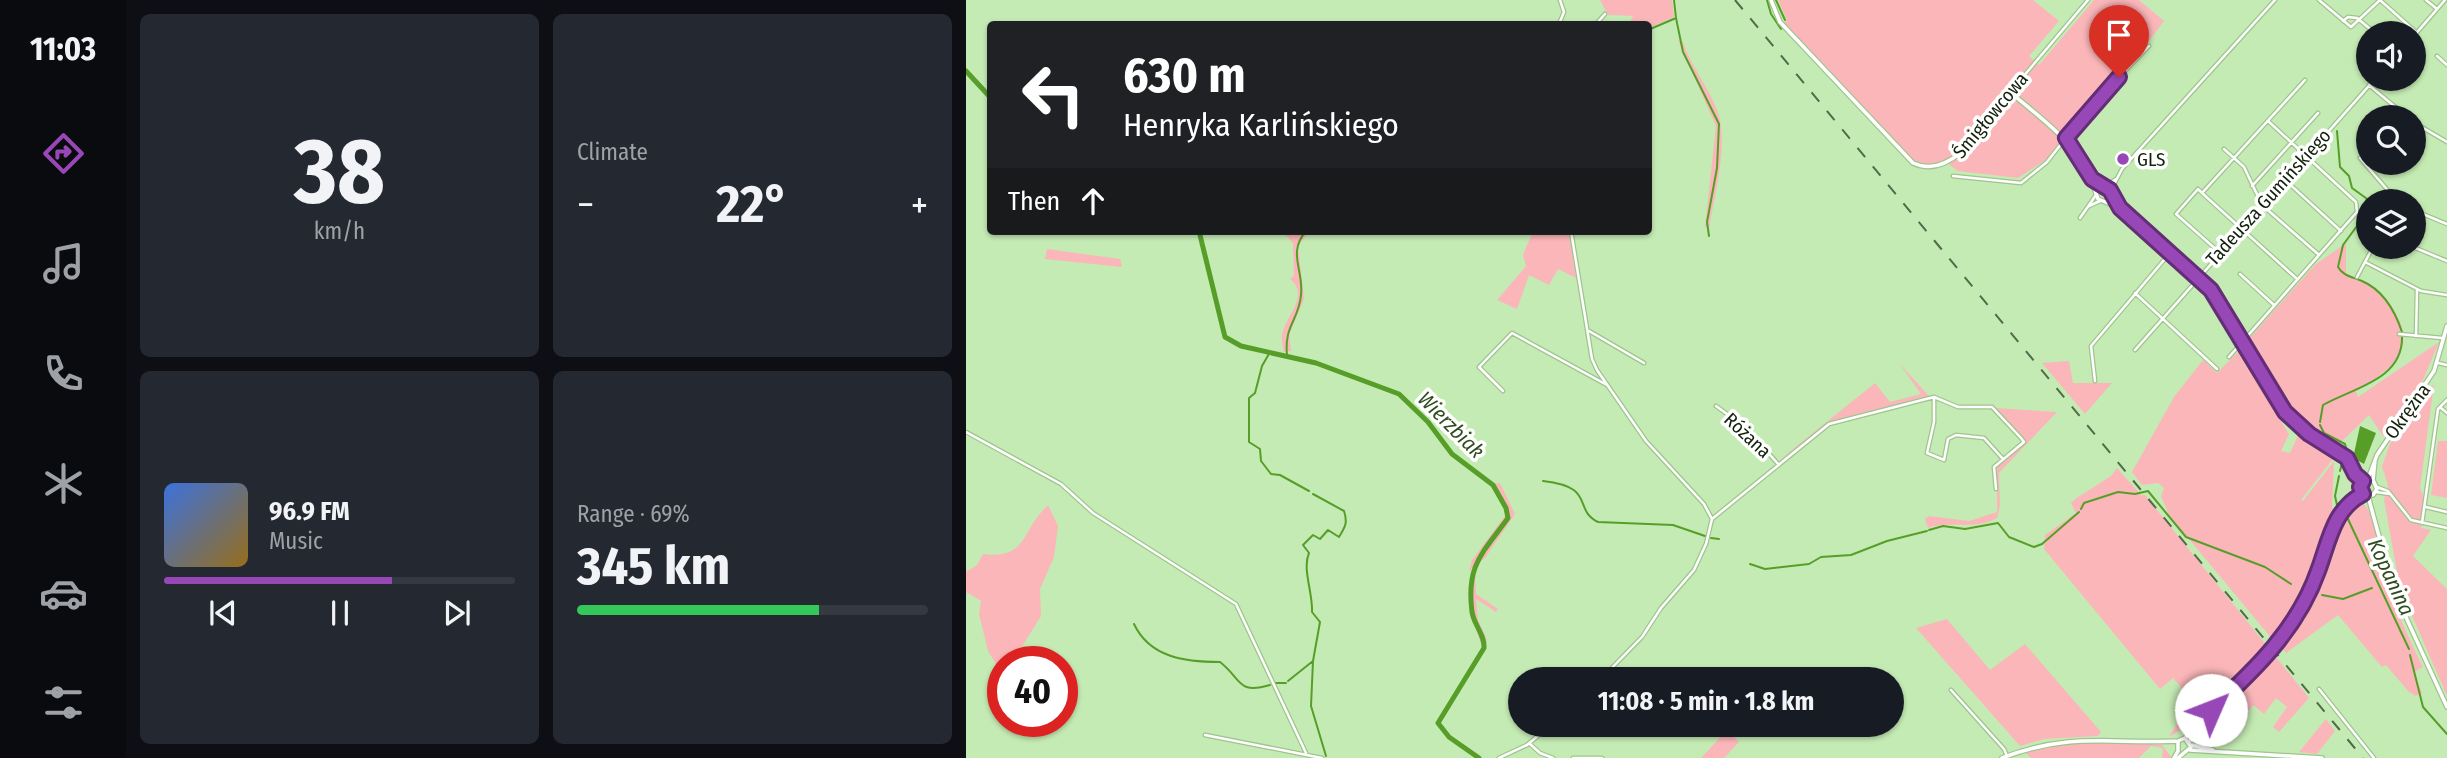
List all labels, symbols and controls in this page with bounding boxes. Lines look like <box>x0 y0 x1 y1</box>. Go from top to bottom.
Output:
pin <box>2089 5 2149 77</box>
icon: arrive <box>2100 16 2138 54</box>
map controls <box>2356 21 2426 259</box>
button: sound <box>2356 21 2426 91</box>
text: 11:03 <box>30 30 96 68</box>
text: 630 m <box>1123 46 1246 105</box>
icon: left <box>1008 49 1099 140</box>
street label: Śmigłowcowa <box>1948 68 2033 163</box>
button: search <box>2356 105 2426 175</box>
text: Henryka Karlińskiego <box>1123 106 1399 144</box>
text: 38 <box>294 117 385 226</box>
street label: Tadeusza Gumińskiego <box>2201 124 2336 270</box>
icon: directions <box>39 129 88 178</box>
text: Climate <box>577 138 648 166</box>
place label: GLS <box>2137 148 2165 171</box>
marker: GLS <box>2115 151 2131 167</box>
text: 22° <box>716 173 789 236</box>
text: − <box>577 182 594 228</box>
text: + <box>911 182 928 228</box>
icon: ahead <box>1074 182 1112 220</box>
text: Then <box>1008 186 1060 217</box>
button: layers <box>2356 189 2426 259</box>
text: km/h <box>314 217 365 245</box>
icon: music <box>39 239 88 288</box>
icon: phone <box>39 349 88 398</box>
street label: Okrężna <box>2380 379 2435 444</box>
water label: Wierzbiak <box>1412 386 1490 464</box>
street label: Różana <box>1719 408 1776 463</box>
icon: climate <box>39 459 88 508</box>
text: 96.9 FM <box>269 496 350 527</box>
text: Range · 69% <box>577 500 690 528</box>
text: Music <box>269 527 323 555</box>
water label: Kopanina <box>2362 534 2420 620</box>
text: 345 km <box>577 535 730 598</box>
icon: car <box>39 569 88 618</box>
icon: previous <box>204 594 242 632</box>
icon: pause <box>321 594 359 632</box>
icon: next <box>438 594 476 632</box>
speed limit sign: 40 <box>987 646 1078 737</box>
position arrow <box>2174 673 2248 747</box>
icon: filters <box>39 678 88 727</box>
text: 11:08 · 5 min · 1.8 km <box>1598 686 1814 717</box>

